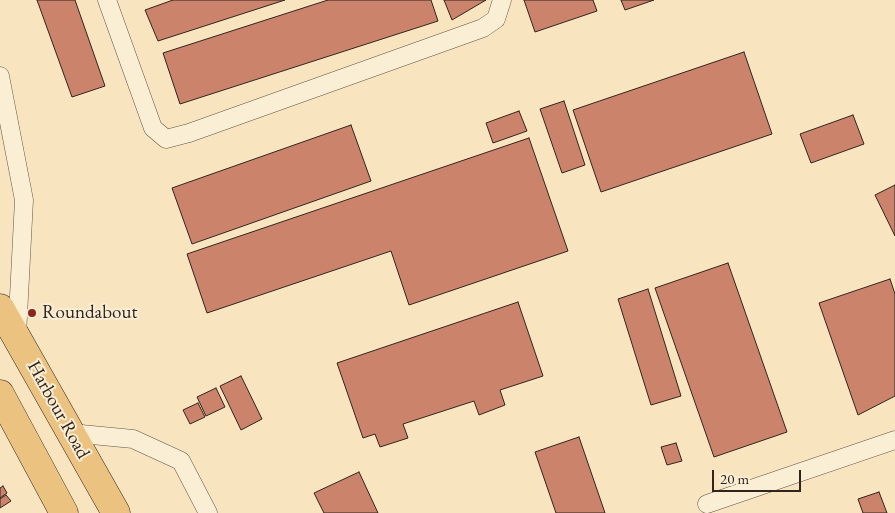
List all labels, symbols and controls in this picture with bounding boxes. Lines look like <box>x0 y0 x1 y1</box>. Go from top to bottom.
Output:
place label: Roundabout <box>42 302 137 324</box>
marker: Roundabout <box>26 307 38 319</box>
street label: Harbour Road <box>22 357 94 463</box>
scale bar <box>715 460 804 492</box>
text: 20 m <box>720 469 749 488</box>

